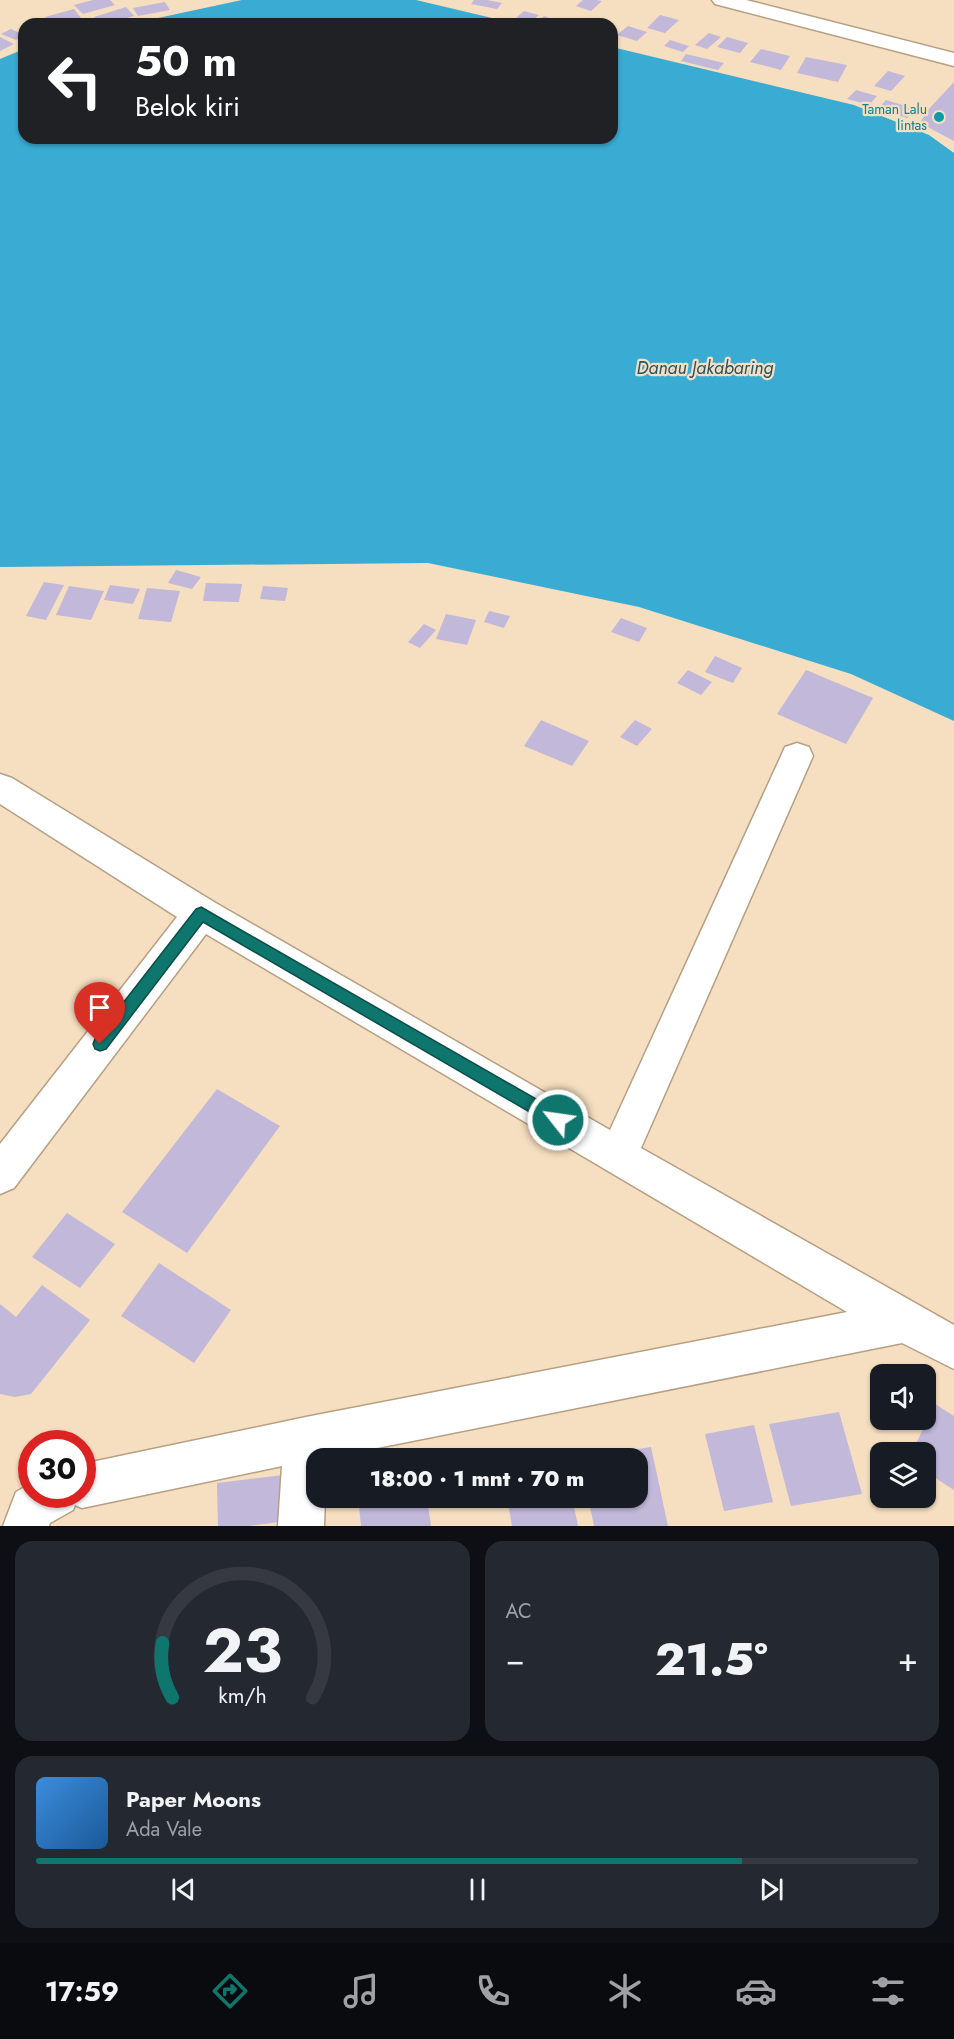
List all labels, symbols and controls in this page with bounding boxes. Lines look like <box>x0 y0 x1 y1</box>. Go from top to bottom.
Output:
text: 50 m <box>135 31 237 92</box>
icon: left <box>36 42 114 120</box>
text: Belok kiri <box>135 87 240 126</box>
place label: Taman Lalu lintas <box>862 99 927 135</box>
marker: Taman Lalu lintas <box>932 110 946 124</box>
water label: Danau Jakabaring <box>637 355 773 381</box>
pin <box>74 982 125 1044</box>
icon: arrive <box>83 991 116 1024</box>
position arrow <box>526 1088 590 1152</box>
map controls <box>870 1364 936 1508</box>
button: sound <box>870 1364 936 1430</box>
speed limit sign: 30 <box>18 1430 96 1508</box>
button: layers <box>870 1442 936 1508</box>
text: 18:00 · 1 mnt · 70 m <box>370 1462 584 1494</box>
text: AC <box>506 1597 532 1626</box>
text: 23 <box>202 1605 282 1695</box>
text: 21.5° <box>655 1627 768 1692</box>
text: − <box>506 1636 525 1683</box>
text: + <box>898 1636 918 1683</box>
text: km/h <box>218 1680 266 1711</box>
text: Paper Moons <box>126 1783 261 1815</box>
text: Ada Vale <box>126 1815 202 1844</box>
icon: previous <box>167 1873 200 1906</box>
icon: pause <box>461 1873 494 1906</box>
icon: next <box>755 1873 788 1906</box>
icon: directions <box>209 1970 251 2012</box>
icon: music <box>340 1970 382 2012</box>
icon: phone <box>472 1970 514 2012</box>
icon: climate <box>604 1970 646 2012</box>
icon: car <box>735 1970 777 2012</box>
icon: filters <box>867 1970 909 2012</box>
text: 17:59 <box>45 1972 119 2011</box>

